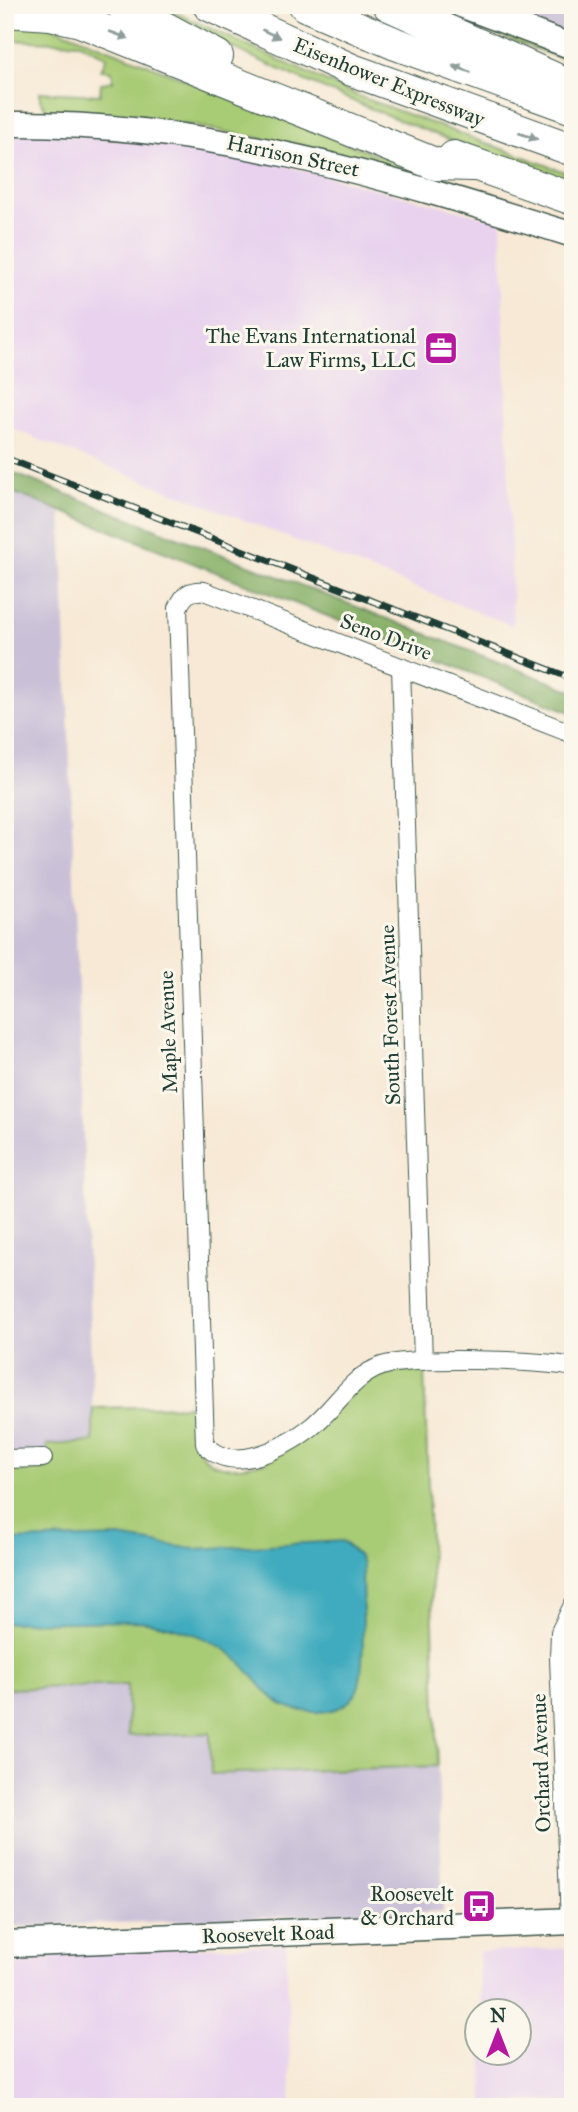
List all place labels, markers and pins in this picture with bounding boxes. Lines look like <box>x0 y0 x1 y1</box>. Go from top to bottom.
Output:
place label: The Evans International Law Firms, LLC <box>205 323 416 373</box>
office icon: The Evans International Law Firms, LLC <box>422 329 460 367</box>
place label: Roosevelt & Orchard <box>360 1881 455 1931</box>
bus stop icon: Roosevelt & Orchard <box>460 1887 498 1925</box>

